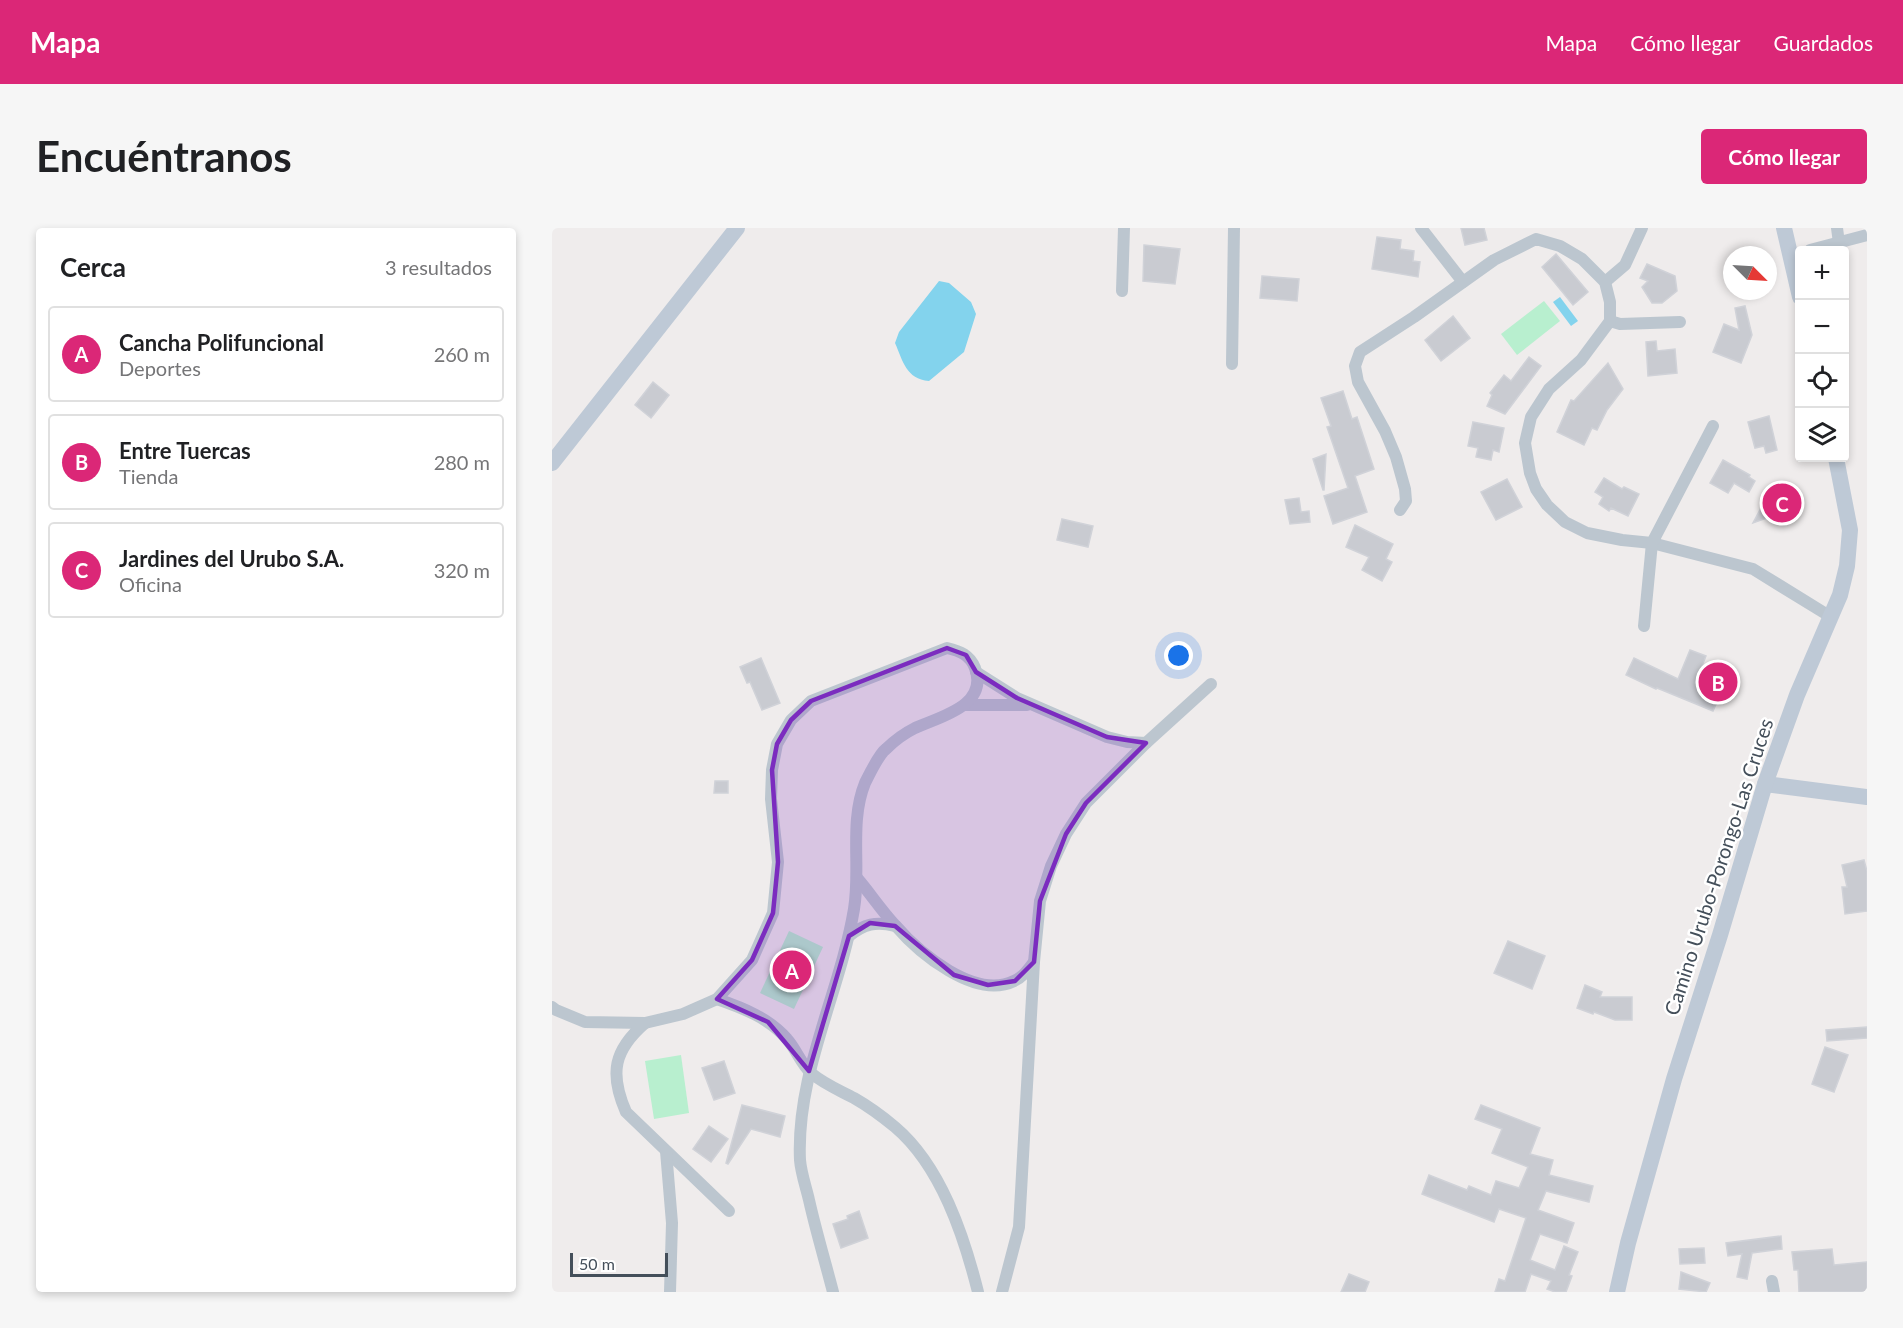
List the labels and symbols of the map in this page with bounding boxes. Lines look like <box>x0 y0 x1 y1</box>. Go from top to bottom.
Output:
north arrow <box>1723 246 1777 300</box>
pin: C <box>1762 480 1802 526</box>
your location <box>1164 641 1193 670</box>
pin: B <box>1698 660 1738 704</box>
street label: Camino Urubo-Porongo-Las Cruces <box>1659 715 1777 1018</box>
pin: A <box>772 948 812 992</box>
scale bar <box>570 1250 668 1278</box>

